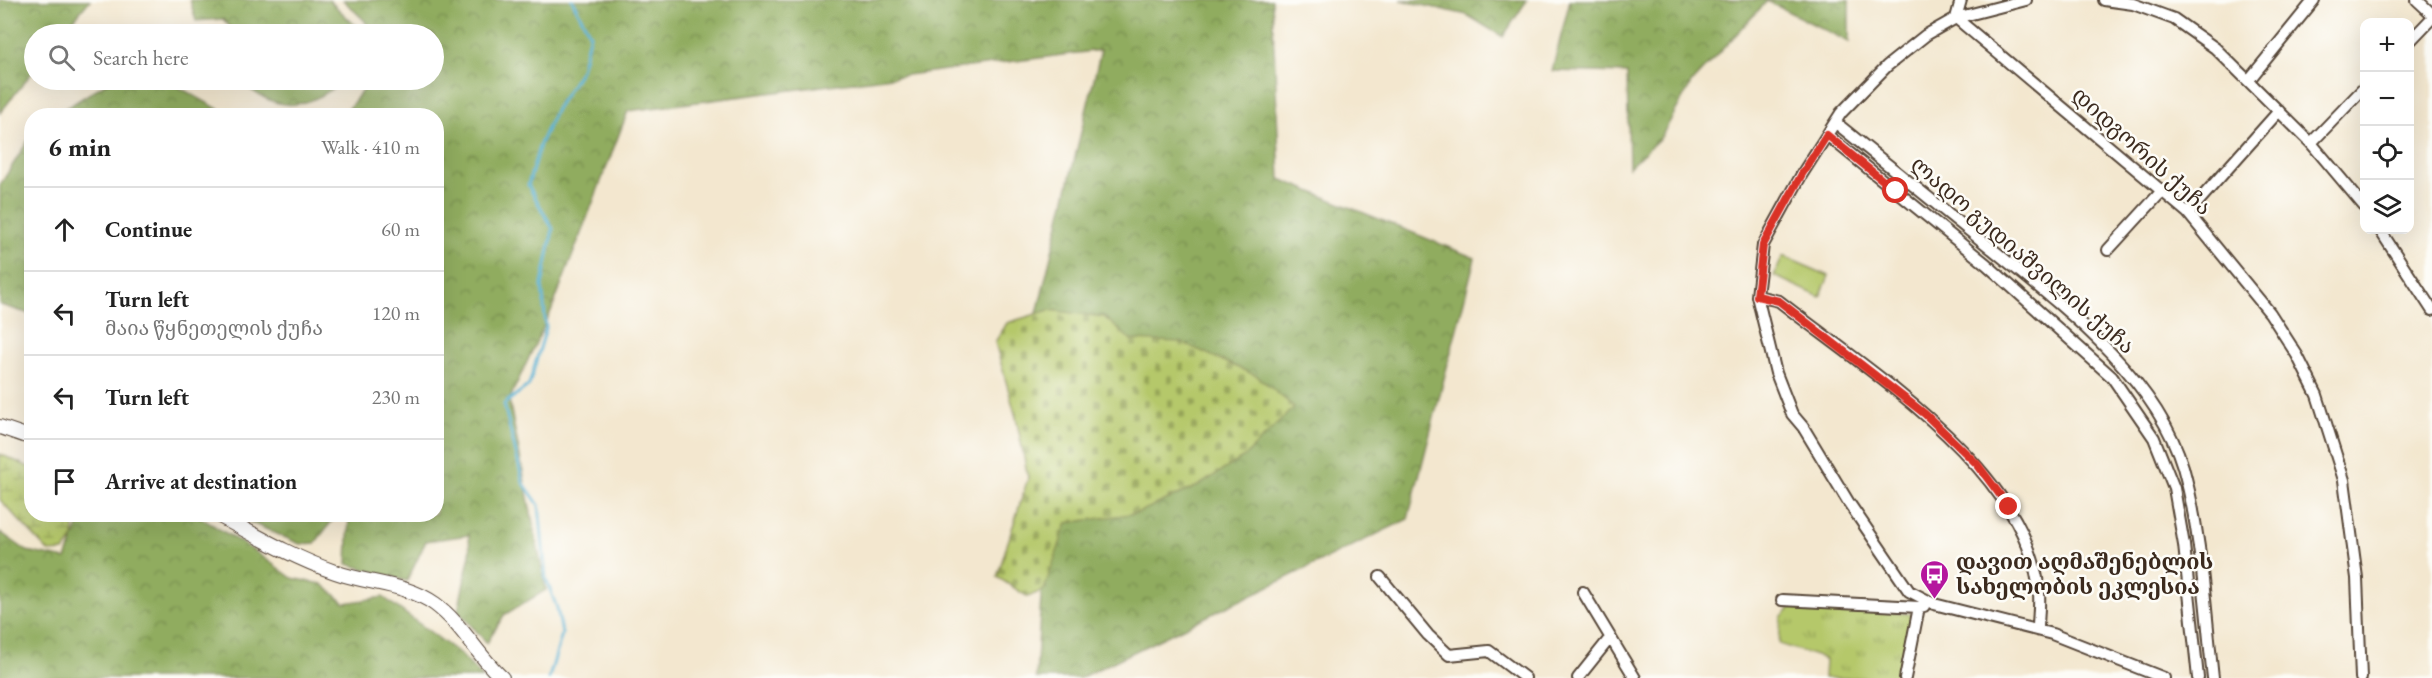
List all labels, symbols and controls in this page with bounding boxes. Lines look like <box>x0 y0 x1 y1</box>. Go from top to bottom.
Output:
map controls <box>2360 18 2414 234</box>
button: + <box>2360 18 2414 72</box>
search box <box>24 24 444 90</box>
icon: search <box>45 41 78 74</box>
text: Search here <box>93 43 188 72</box>
button: − <box>2360 72 2414 126</box>
street label: დიდგორის ქუჩა <box>2066 80 2218 222</box>
button: locate <box>2360 126 2414 180</box>
text: 6 min <box>48 130 111 164</box>
text: Walk · 410 m <box>321 134 420 160</box>
street label: ლადო გუდიაშვილის ქუჩა <box>1905 150 2141 360</box>
route start <box>1882 177 1908 203</box>
button: layers <box>2360 180 2414 234</box>
icon: ahead <box>48 213 81 246</box>
text: Continue <box>105 215 192 244</box>
text: 60 m <box>381 216 420 242</box>
text: Turn left <box>105 285 189 314</box>
icon: left <box>48 297 81 330</box>
text: 120 m <box>372 300 420 326</box>
text: მაია წყნეთელის ქუჩა <box>105 315 323 341</box>
icon: left <box>48 381 81 414</box>
text: Turn left <box>105 383 189 412</box>
text: 230 m <box>372 384 420 410</box>
icon: arrive <box>48 465 81 498</box>
text: Arrive at destination <box>105 467 297 496</box>
route end <box>1995 493 2021 519</box>
place label: დავით აღმაშენებლის სახელობის ეკლესია <box>1956 547 2213 601</box>
bus stop icon: დავით აღმაშენებლის სახელობის ეკლესია <box>1919 558 1951 600</box>

